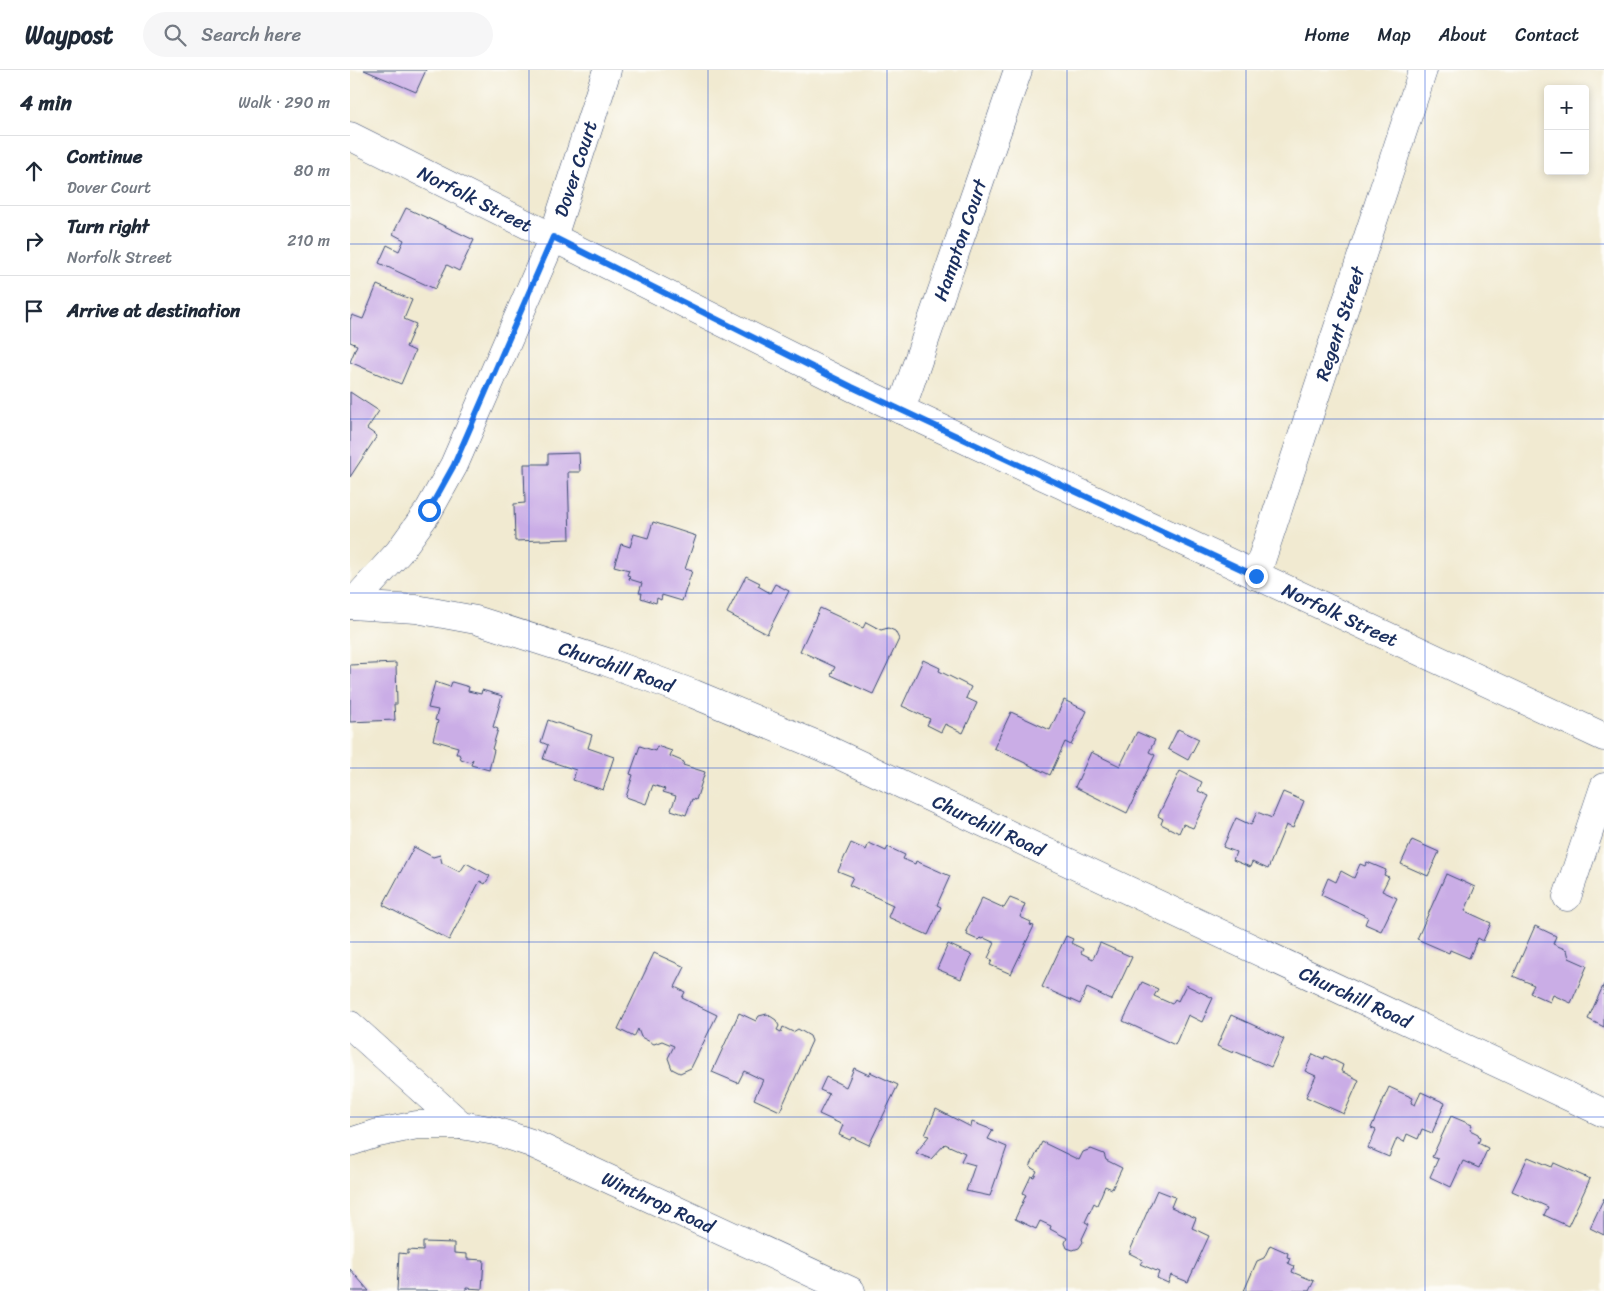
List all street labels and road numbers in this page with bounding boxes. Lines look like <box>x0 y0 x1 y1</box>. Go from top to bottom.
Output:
street label: Dover Court <box>544 116 607 221</box>
street label: Norfolk Street <box>412 156 538 242</box>
street label: Hampton Court <box>924 173 997 305</box>
street label: Regent Street <box>1306 261 1375 385</box>
street label: Norfolk Street <box>1277 573 1404 656</box>
street label: Churchill Road <box>554 631 681 703</box>
street label: Churchill Road <box>927 785 1052 867</box>
street label: Churchill Road <box>1294 957 1419 1039</box>
street label: Winthrop Road <box>596 1162 722 1244</box>

